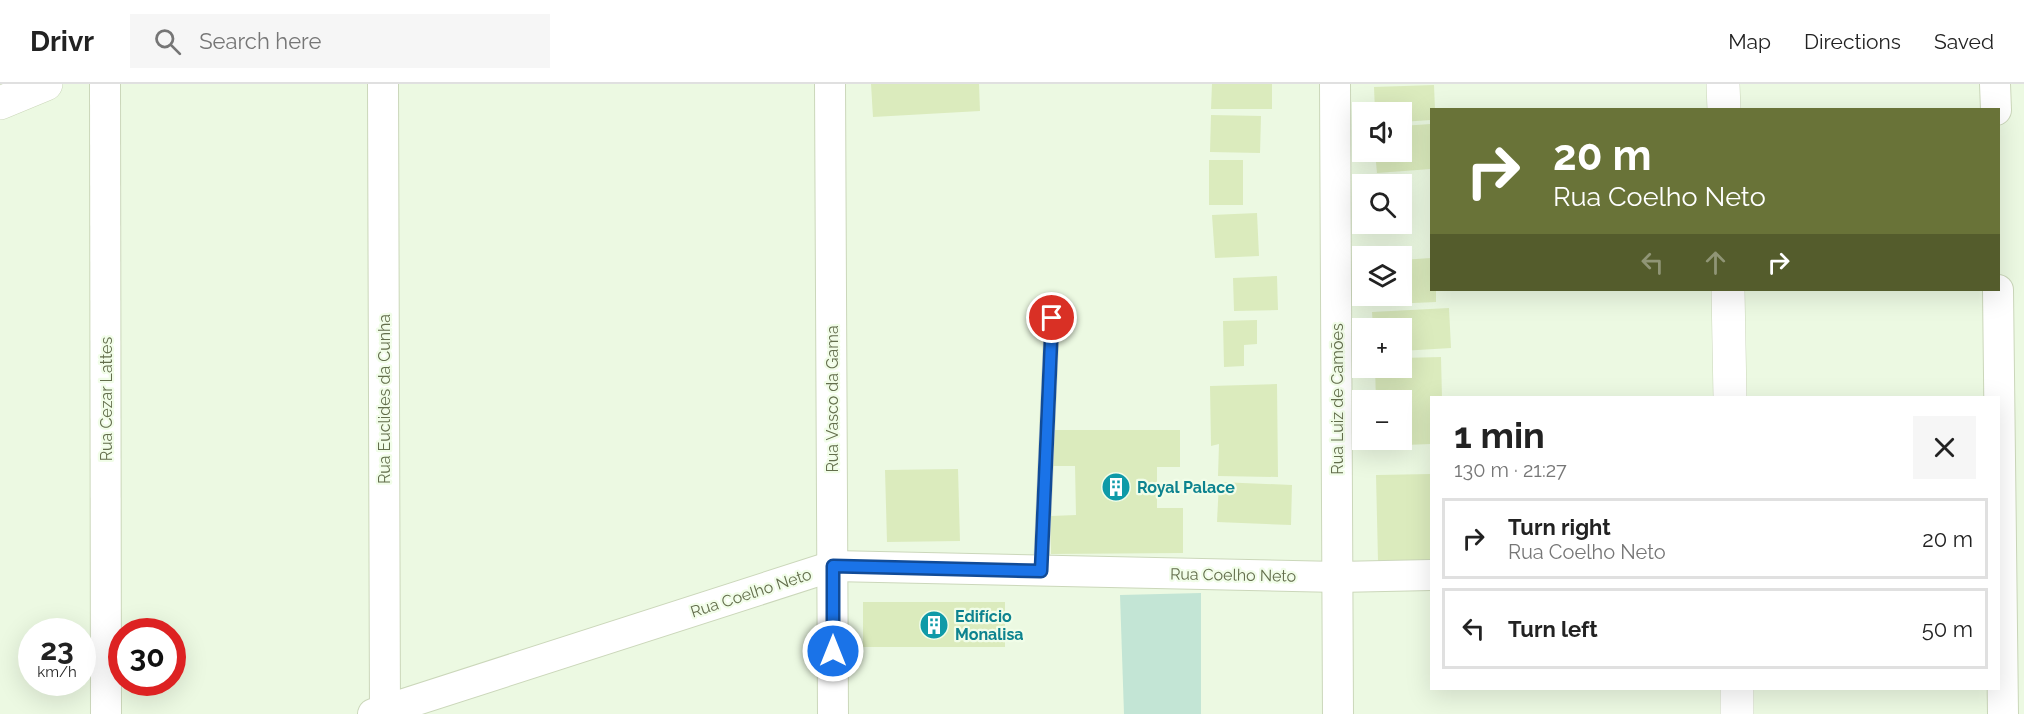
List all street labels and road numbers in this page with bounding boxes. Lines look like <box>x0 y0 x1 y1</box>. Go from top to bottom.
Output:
street label: Rua Euclides da Cunha <box>375 314 394 484</box>
street label: Rua Luiz de Camões <box>1328 323 1347 475</box>
street label: Rua Vasco da Gama <box>823 325 842 473</box>
street label: Rua Cezar Lattes <box>97 336 116 461</box>
street label: Rua Coelho Neto <box>688 564 814 622</box>
street label: Rua Coelho Neto <box>1170 564 1296 586</box>

